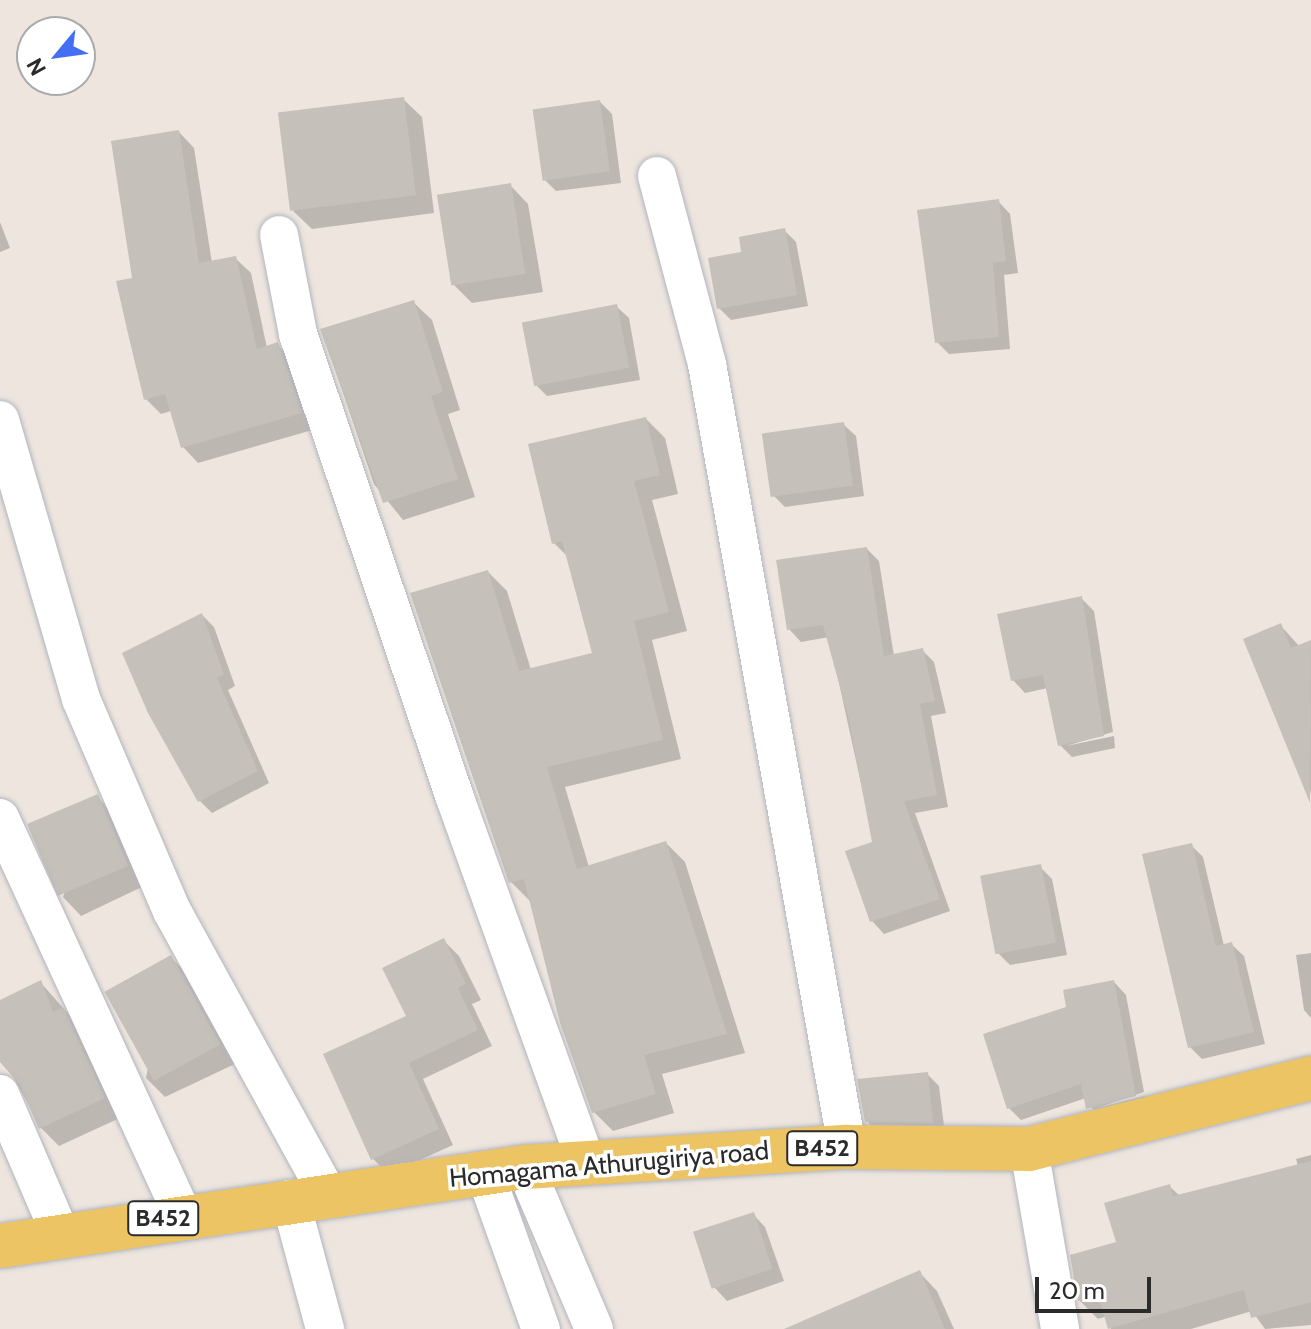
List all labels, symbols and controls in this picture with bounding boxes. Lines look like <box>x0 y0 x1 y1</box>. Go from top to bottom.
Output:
north arrow <box>16 16 96 96</box>
text: N <box>21 54 52 80</box>
road number: B452 <box>786 1128 858 1168</box>
street label: Homagama Athurugiriya road <box>448 1135 770 1195</box>
road number: B452 <box>127 1198 199 1238</box>
scale bar <box>1039 1261 1155 1311</box>
text: 20 m <box>1049 1276 1105 1305</box>

